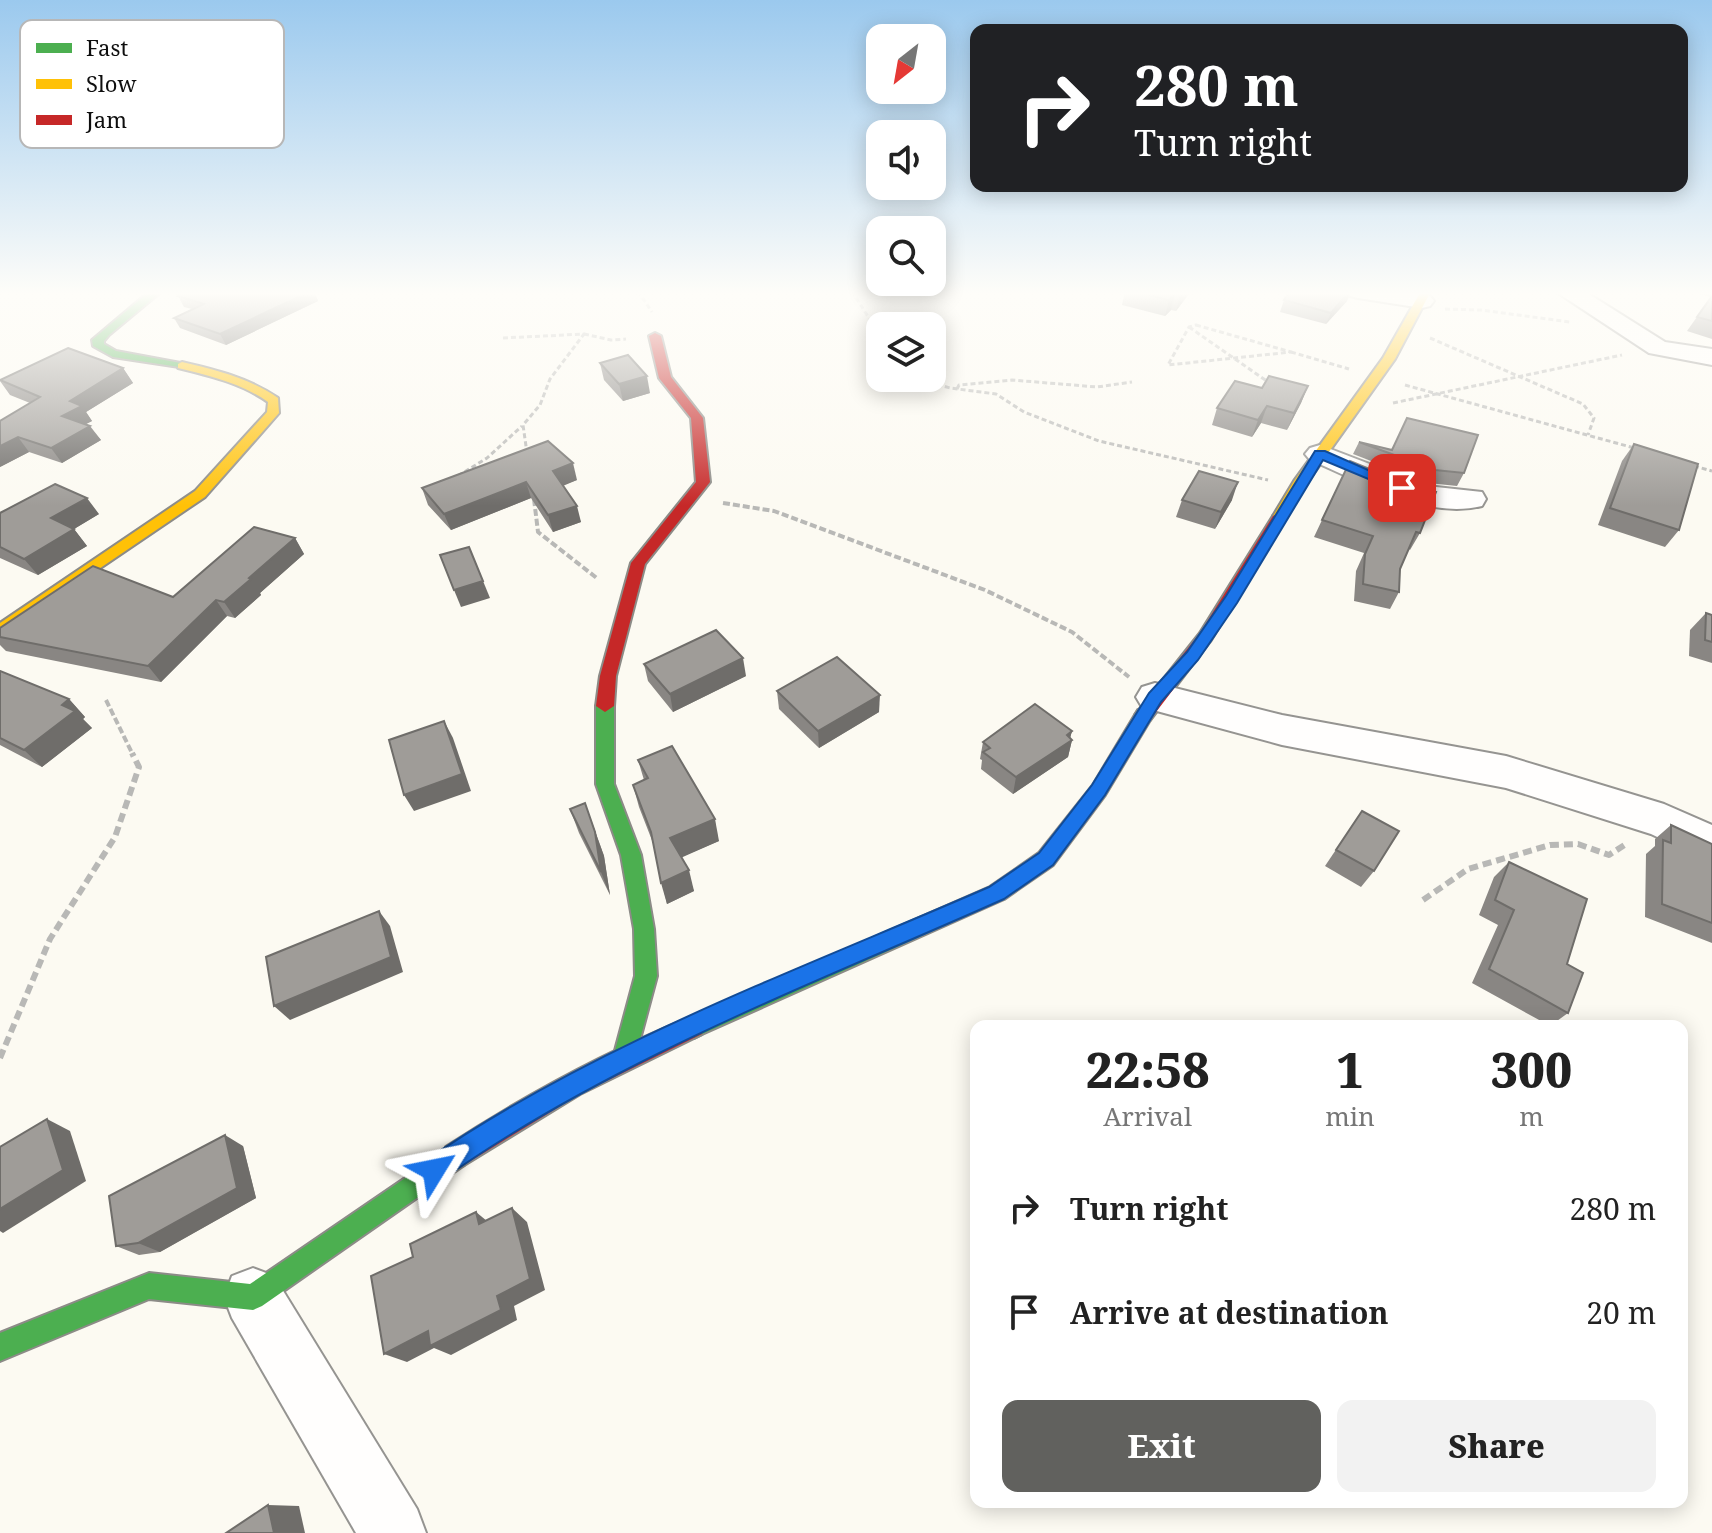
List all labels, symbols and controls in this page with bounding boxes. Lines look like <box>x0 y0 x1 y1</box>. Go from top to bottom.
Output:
legend <box>20 20 284 148</box>
north arrow <box>866 24 946 104</box>
map controls <box>866 24 946 392</box>
text: Fast <box>86 32 128 62</box>
text: 280 m <box>1134 46 1299 122</box>
icon: right <box>1002 56 1106 160</box>
text: Slow <box>86 68 136 98</box>
text: Jam <box>85 104 127 134</box>
text: Turn right <box>1134 118 1312 167</box>
button: sound <box>866 120 946 200</box>
button: search <box>866 216 946 296</box>
button: layers <box>866 312 946 392</box>
pin <box>1368 454 1436 522</box>
icon: arrive <box>1380 466 1424 510</box>
text: 22:58 <box>1086 1037 1210 1102</box>
text: 1 <box>1336 1037 1364 1102</box>
text: 300 <box>1491 1037 1572 1102</box>
text: Arrival <box>1103 1098 1192 1134</box>
text: min <box>1325 1098 1375 1134</box>
text: m <box>1519 1098 1544 1134</box>
position arrow <box>392 1128 476 1212</box>
icon: right <box>1002 1186 1046 1230</box>
text: Turn right <box>1070 1188 1228 1229</box>
text: 280 m <box>1570 1188 1656 1229</box>
icon: arrive <box>1002 1290 1046 1334</box>
text: Arrive at destination <box>1070 1292 1389 1333</box>
text: 20 m <box>1586 1292 1656 1333</box>
button: Exit <box>1002 1400 1321 1492</box>
button: Share <box>1337 1400 1656 1492</box>

